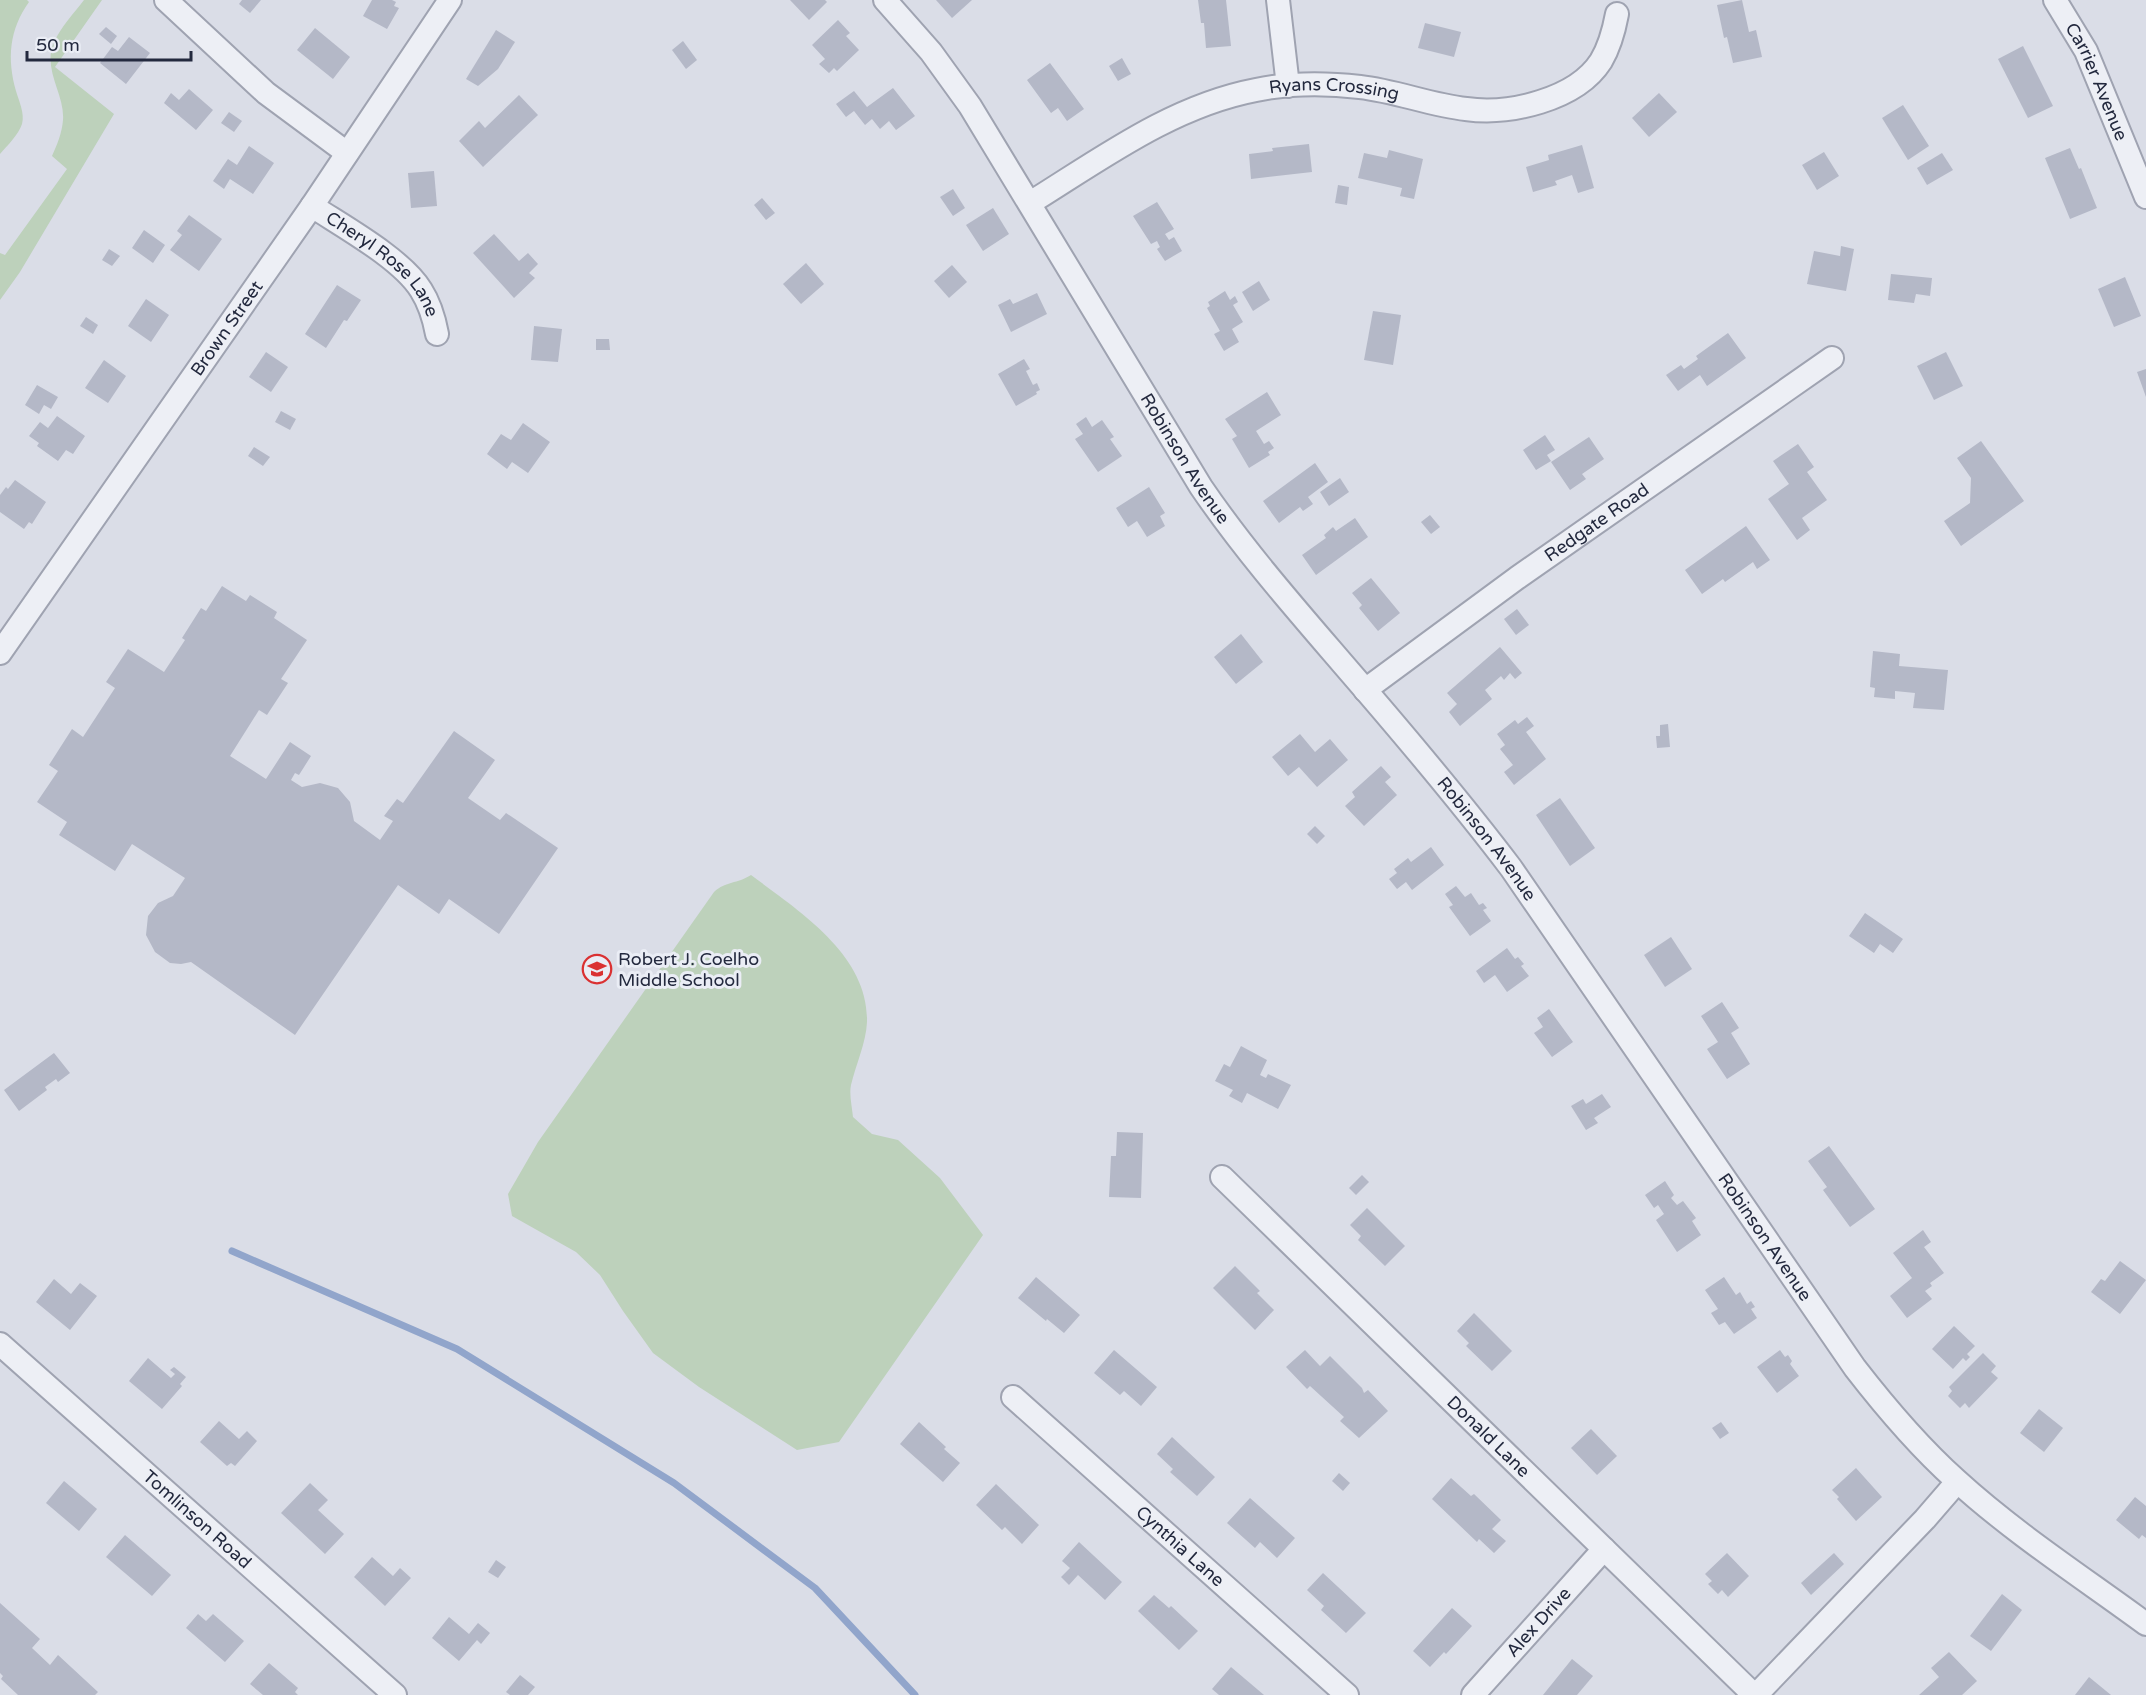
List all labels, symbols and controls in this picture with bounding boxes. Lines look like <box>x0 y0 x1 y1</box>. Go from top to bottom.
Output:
street label: Carrier Avenue <box>2060 19 2133 144</box>
scale bar <box>27 24 190 62</box>
text: 50 m <box>36 34 80 56</box>
street label: Ryans Crossing <box>1268 73 1402 105</box>
street label: Cheryl Rose Lane <box>322 207 443 320</box>
street label: Brown Street <box>186 276 268 380</box>
street label: Robinson Avenue <box>1136 389 1235 528</box>
street label: Redgate Road <box>1540 478 1653 566</box>
street label: Robinson Avenue <box>1432 772 1541 905</box>
place label: Robert J. Coelho Middle School <box>618 948 759 991</box>
school or university icon: Robert J. Coelho Middle School <box>581 953 613 985</box>
street label: Robinson Avenue <box>1713 1169 1817 1305</box>
street label: Donald Lane <box>1442 1391 1535 1482</box>
street label: Tomlinson Road <box>139 1465 256 1573</box>
street label: Cynthia Lane <box>1131 1501 1229 1591</box>
street label: Alex Drive <box>1501 1582 1576 1662</box>

